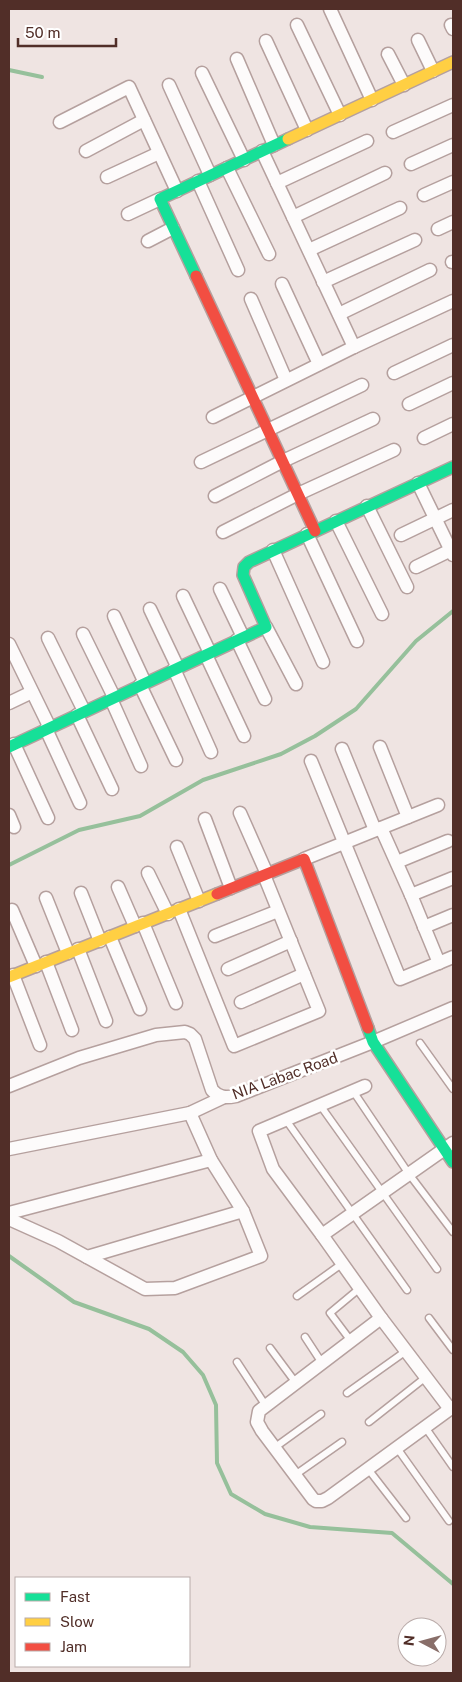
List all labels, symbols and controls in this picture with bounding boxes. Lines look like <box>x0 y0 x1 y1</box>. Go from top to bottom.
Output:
scale bar <box>18 15 115 47</box>
text: 50 m <box>25 24 60 41</box>
street label: NIA Labac Road <box>230 1049 340 1102</box>
legend <box>15 1577 190 1667</box>
text: Fast <box>60 1588 90 1605</box>
text: Slow <box>60 1613 95 1630</box>
north arrow <box>397 1617 447 1667</box>
text: N <box>401 1634 418 1647</box>
text: Jam <box>60 1638 87 1655</box>

